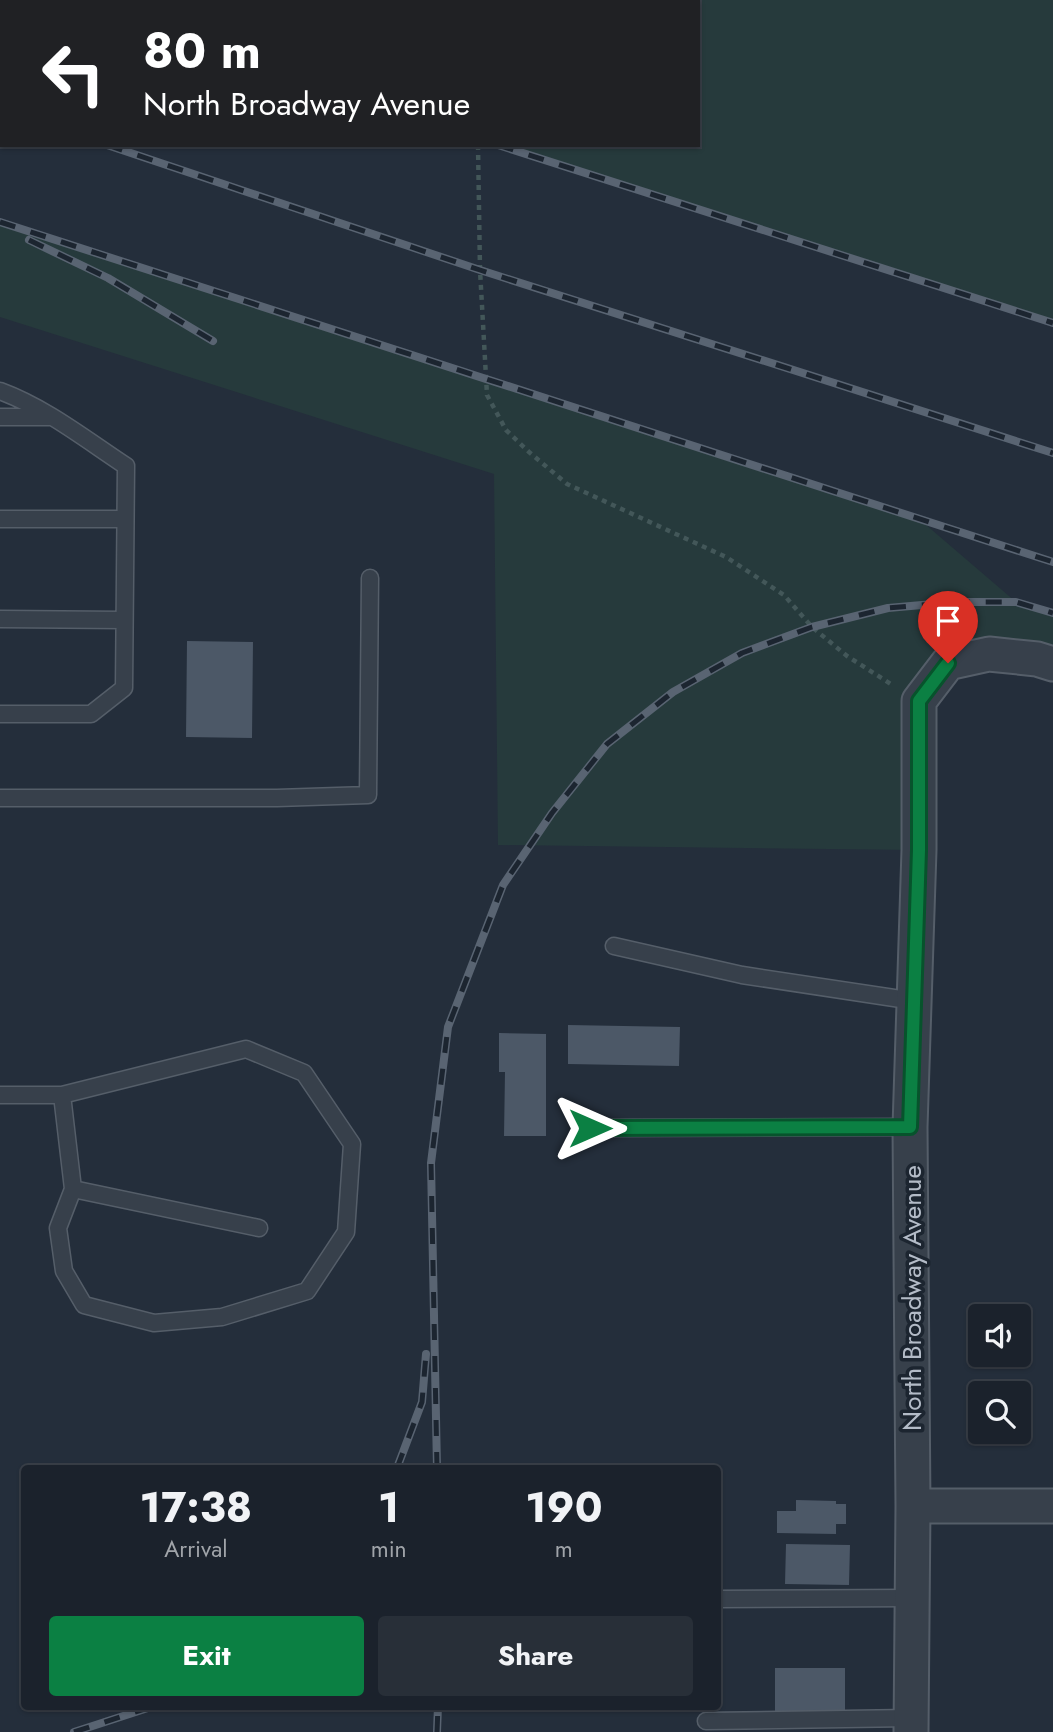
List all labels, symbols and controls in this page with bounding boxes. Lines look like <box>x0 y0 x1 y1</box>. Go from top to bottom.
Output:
text: 80 m <box>143 16 261 86</box>
icon: left <box>28 28 119 119</box>
text: North Broadway Avenue <box>143 81 470 127</box>
pin <box>918 591 978 663</box>
icon: arrive <box>929 602 967 640</box>
position arrow <box>553 1091 627 1165</box>
street label: North Broadway Avenue <box>893 1165 931 1431</box>
map controls <box>968 1304 1031 1444</box>
button: sound <box>968 1304 1031 1367</box>
button: search <box>968 1381 1031 1444</box>
text: 17:38 <box>140 1477 252 1538</box>
text: 1 <box>378 1477 399 1538</box>
text: 190 <box>525 1477 602 1538</box>
text: Arrival <box>164 1532 228 1566</box>
text: min <box>371 1532 407 1566</box>
text: m <box>555 1532 573 1566</box>
button: Exit <box>49 1616 364 1696</box>
button: Share <box>378 1616 693 1696</box>

